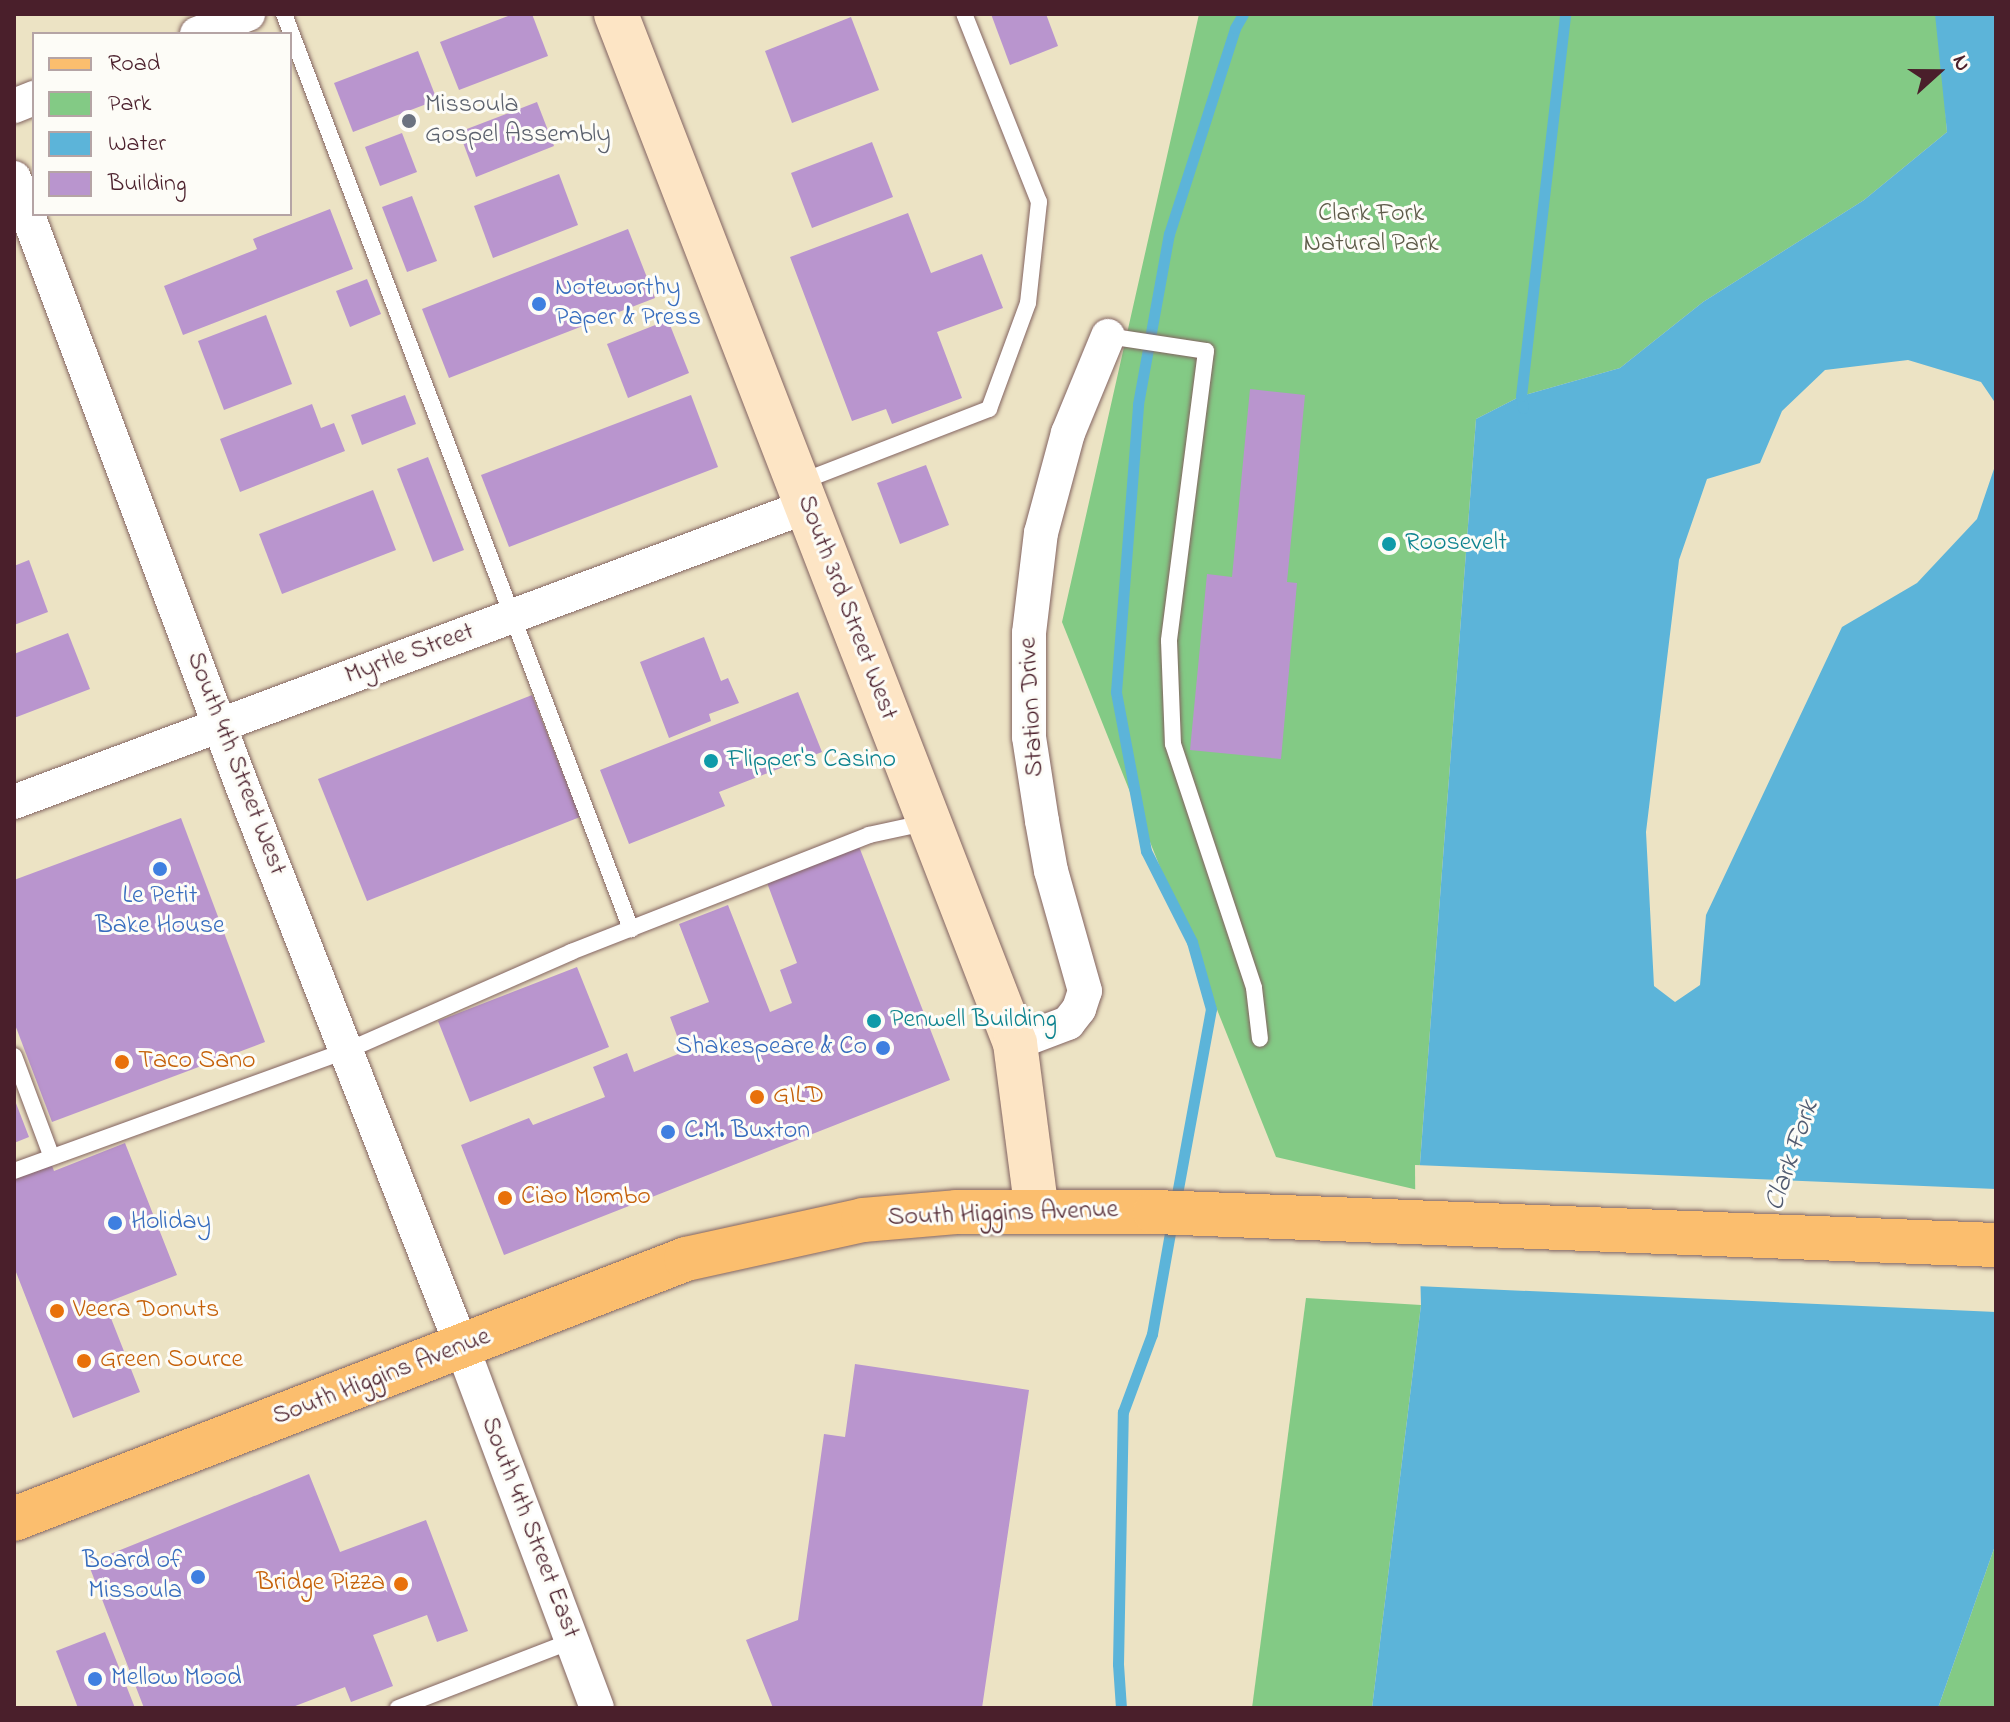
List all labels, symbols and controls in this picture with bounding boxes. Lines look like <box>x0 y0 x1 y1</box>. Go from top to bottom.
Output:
legend <box>32 32 292 216</box>
north arrow <box>1898 32 1978 112</box>
text: Road <box>108 47 160 82</box>
text: N <box>1943 51 1978 76</box>
text: Park <box>108 87 151 122</box>
place label: Missoula Gospel Assembly <box>425 90 611 152</box>
marker: Missoula Gospel Assembly <box>400 112 418 130</box>
text: Water <box>108 127 166 162</box>
text: Building <box>108 167 187 202</box>
park label: Clark Fork Natural Park <box>1303 199 1439 260</box>
place label: Noteworthy Paper & Press <box>555 273 701 334</box>
marker: Noteworthy Paper & Press <box>530 295 548 313</box>
street label: South 3rd Street West <box>789 491 903 725</box>
place label: Roosevelt <box>1405 528 1507 560</box>
marker: Roosevelt <box>1380 535 1398 553</box>
street label: Myrtle Street <box>341 617 479 693</box>
street label: Station Drive <box>1014 636 1052 778</box>
street label: South 4th Street West <box>178 648 292 880</box>
place label: Flipper's Casino <box>727 745 896 777</box>
marker: Flipper's Casino <box>702 752 720 770</box>
marker: Le Petit Bake House <box>151 860 169 878</box>
place label: Le Petit Bake House <box>95 881 225 942</box>
place label: Penwell Building <box>890 1005 1057 1037</box>
marker: Penwell Building <box>865 1012 883 1030</box>
place label: Shakespeare & Co <box>675 1032 867 1064</box>
marker: Shakespeare & Co <box>874 1039 892 1057</box>
place label: Taco Sano <box>138 1046 256 1078</box>
marker: Taco Sano <box>113 1053 131 1071</box>
place label: GILD <box>773 1081 824 1113</box>
marker: GILD <box>748 1088 766 1106</box>
water label: Clark Fork <box>1759 1097 1827 1215</box>
place label: C.M. Buxton <box>684 1116 810 1148</box>
marker: C.M. Buxton <box>659 1123 677 1141</box>
place label: Ciao Mombo <box>521 1182 651 1214</box>
marker: Ciao Mombo <box>496 1189 514 1207</box>
street label: South Higgins Avenue <box>887 1195 1119 1235</box>
place label: Holiday <box>131 1207 211 1239</box>
marker: Holiday <box>106 1214 124 1232</box>
place label: Veera Donuts <box>73 1295 219 1327</box>
marker: Veera Donuts <box>48 1302 66 1320</box>
street label: South Higgins Avenue <box>269 1322 495 1434</box>
place label: Green Source <box>100 1345 243 1377</box>
marker: Green Source <box>75 1352 93 1370</box>
street label: South 4th Street East <box>472 1413 586 1643</box>
place label: Board of Missoula <box>82 1546 182 1608</box>
marker: Board of Missoula <box>189 1568 207 1586</box>
place label: Bridge Pizza <box>256 1568 385 1600</box>
marker: Bridge Pizza <box>392 1575 410 1593</box>
place label: Mellow Mood <box>111 1663 242 1695</box>
marker: Mellow Mood <box>86 1670 104 1688</box>

